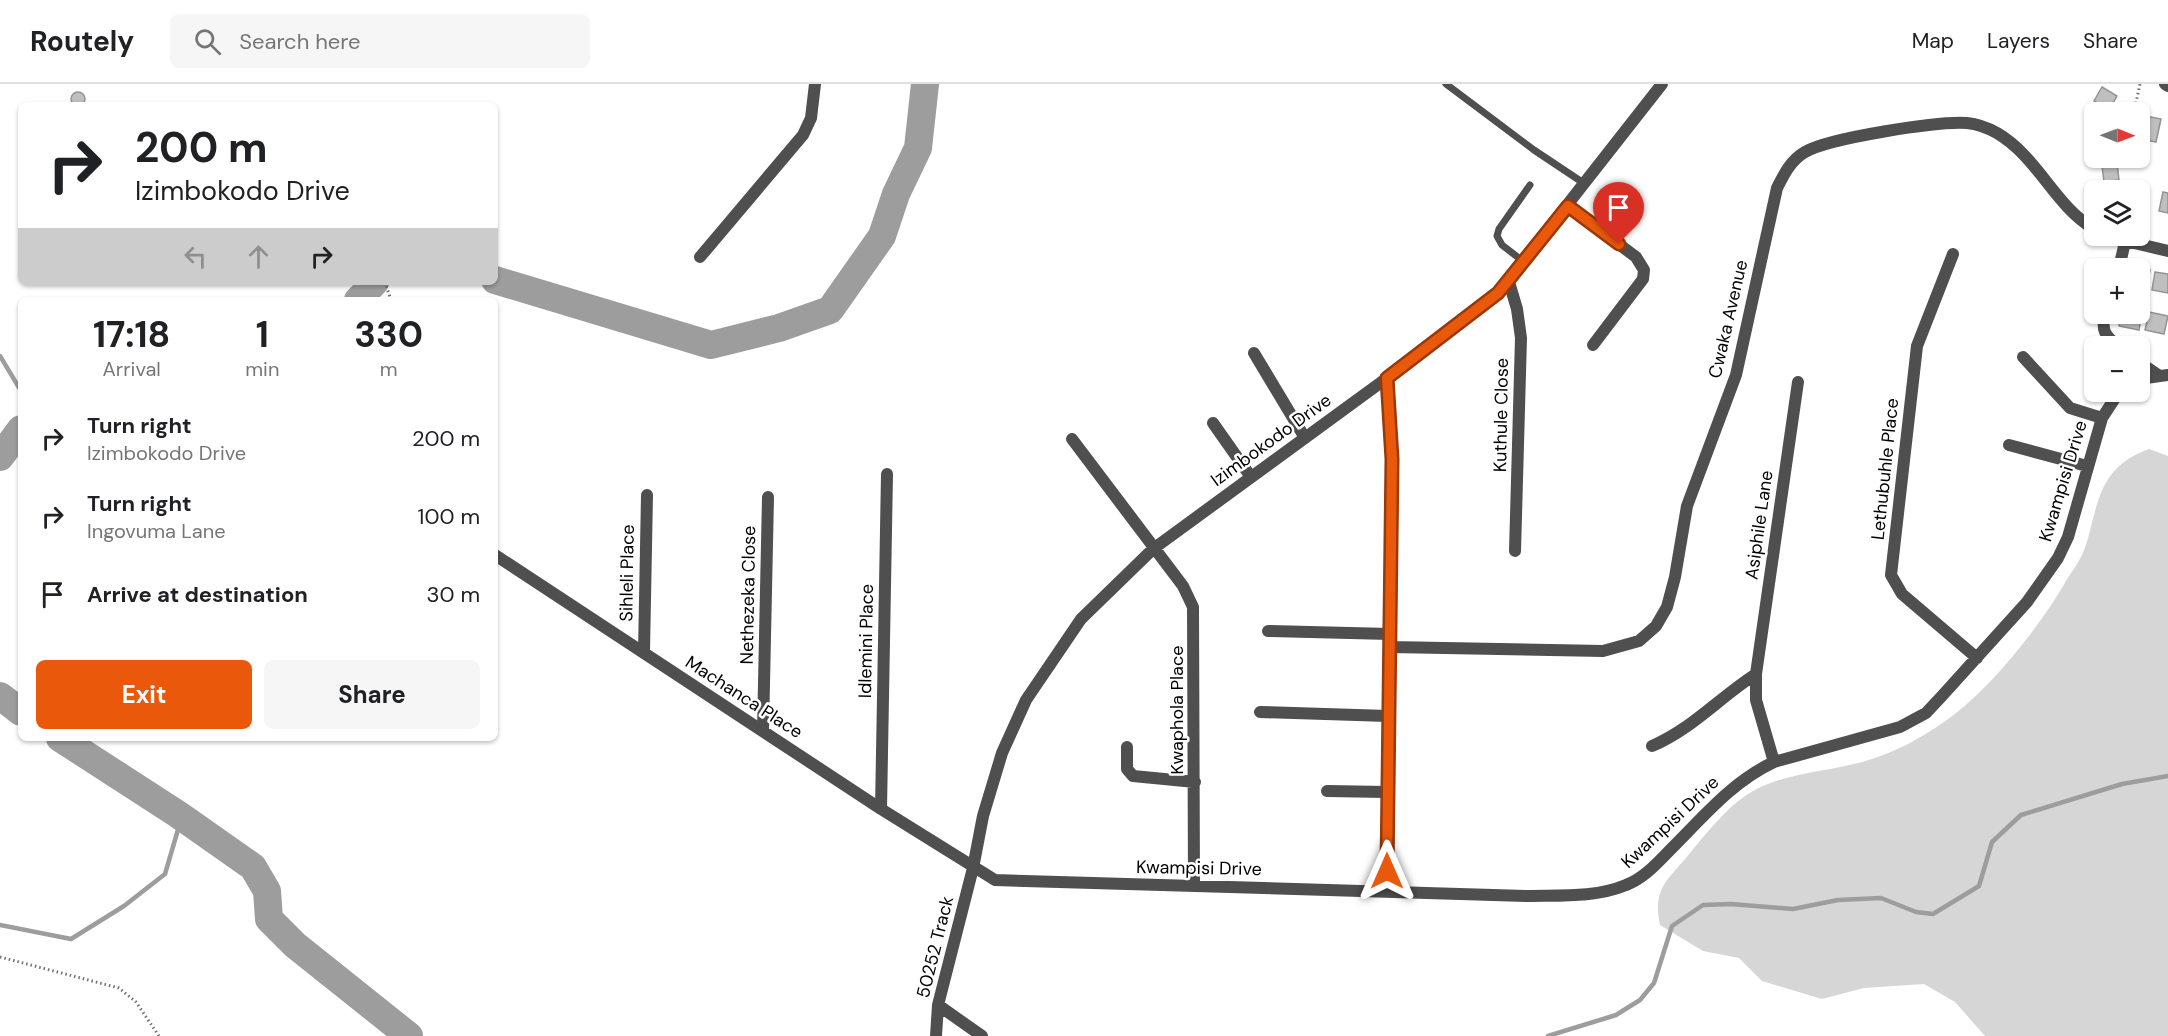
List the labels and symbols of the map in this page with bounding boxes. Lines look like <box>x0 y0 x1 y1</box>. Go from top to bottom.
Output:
north arrow <box>2084 102 2150 168</box>
pin <box>1593 182 1644 244</box>
street label: Cwaka Avenue <box>1703 257 1753 381</box>
street label: Kuthule Close <box>1488 358 1514 472</box>
street label: Izimbokodo Drive <box>1206 388 1336 492</box>
street label: Lethubuhle Place <box>1866 397 1904 541</box>
street label: Kwampisi Drive <box>2033 417 2093 545</box>
street label: Asiphile Lane <box>1739 469 1779 581</box>
street label: Sihleli Place <box>614 524 640 622</box>
street label: Nethezeka Close <box>735 525 761 665</box>
street label: Idlemini Place <box>853 584 879 698</box>
street label: Kwaphola Place <box>1165 646 1189 774</box>
street label: Machanca Place <box>681 650 807 744</box>
street label: Kwampisi Drive <box>1616 770 1724 874</box>
position arrow <box>1355 839 1419 903</box>
street label: Kwampisi Drive <box>1136 855 1262 881</box>
street label: 50252 Track <box>911 894 959 1000</box>

